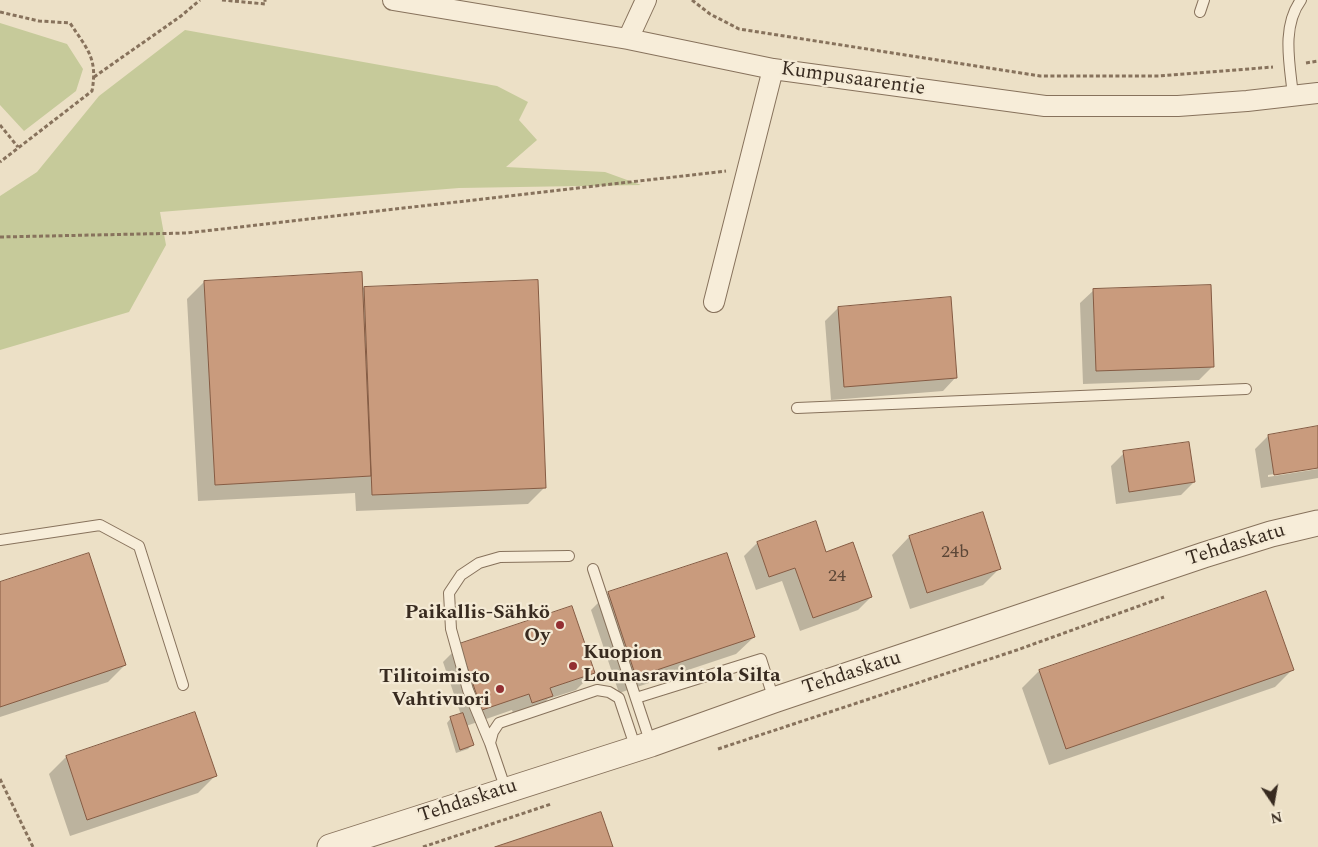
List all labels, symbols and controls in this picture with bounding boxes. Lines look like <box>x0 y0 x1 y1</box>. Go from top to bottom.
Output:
street label: Kumpusaarentie <box>779 58 927 102</box>
street label: Tehdaskatu <box>1184 520 1288 572</box>
house number: 24b <box>941 542 969 564</box>
house number: 24 <box>828 566 846 588</box>
place label: Paikallis-Sähkö Oy <box>405 602 550 649</box>
marker: Paikallis-Sähkö Oy <box>554 619 566 631</box>
place label: Kuopion Lounasravintola Silta <box>583 642 781 689</box>
street label: Tehdaskatu <box>800 647 904 701</box>
marker: Kuopion Lounasravintola Silta <box>567 660 579 672</box>
place label: Tilitoimisto Vahtivuori <box>379 666 490 713</box>
marker: Tilitoimisto Vahtivuori <box>494 683 506 695</box>
street label: Tehdaskatu <box>416 775 520 829</box>
north arrow <box>1248 777 1298 827</box>
text: N <box>1268 806 1284 829</box>

